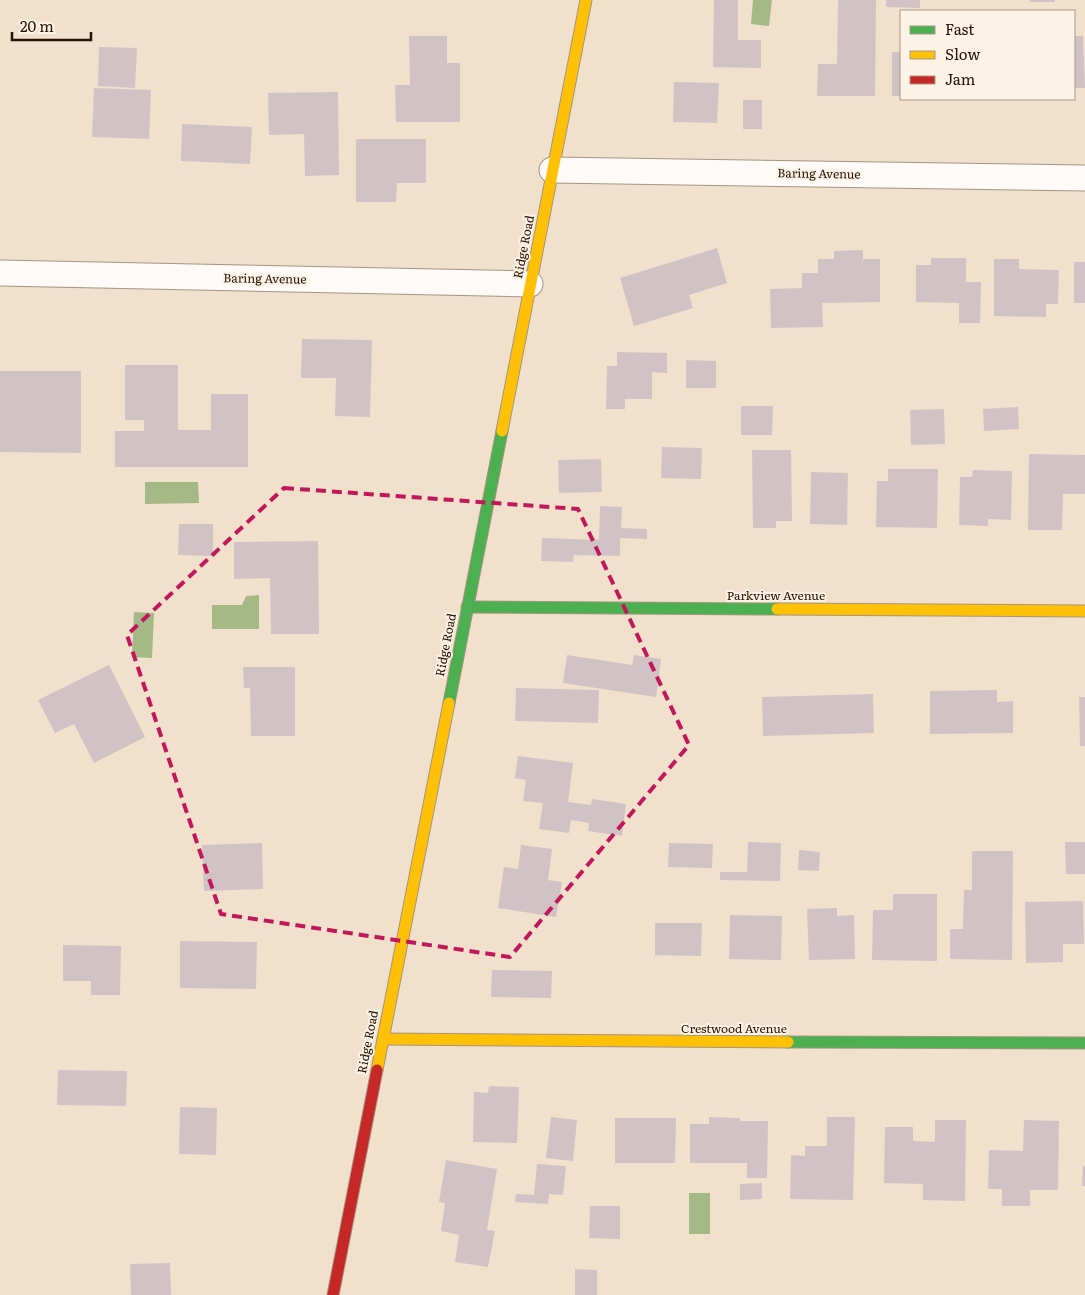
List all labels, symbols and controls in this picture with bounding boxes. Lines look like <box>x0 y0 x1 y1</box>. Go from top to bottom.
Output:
scale bar <box>12 10 91 42</box>
legend <box>900 10 1075 100</box>
text: 20 m <box>20 14 54 37</box>
text: Fast <box>945 17 974 40</box>
text: Slow <box>945 42 980 65</box>
text: Jam <box>945 67 976 90</box>
street label: Baring Avenue <box>777 163 861 183</box>
street label: Ridge Road <box>508 213 538 280</box>
street label: Baring Avenue <box>223 268 307 288</box>
street label: Parkview Avenue <box>727 586 825 604</box>
street label: Ridge Road <box>430 611 460 678</box>
street label: Ridge Road <box>352 1008 382 1075</box>
street label: Crestwood Avenue <box>681 1019 787 1037</box>

